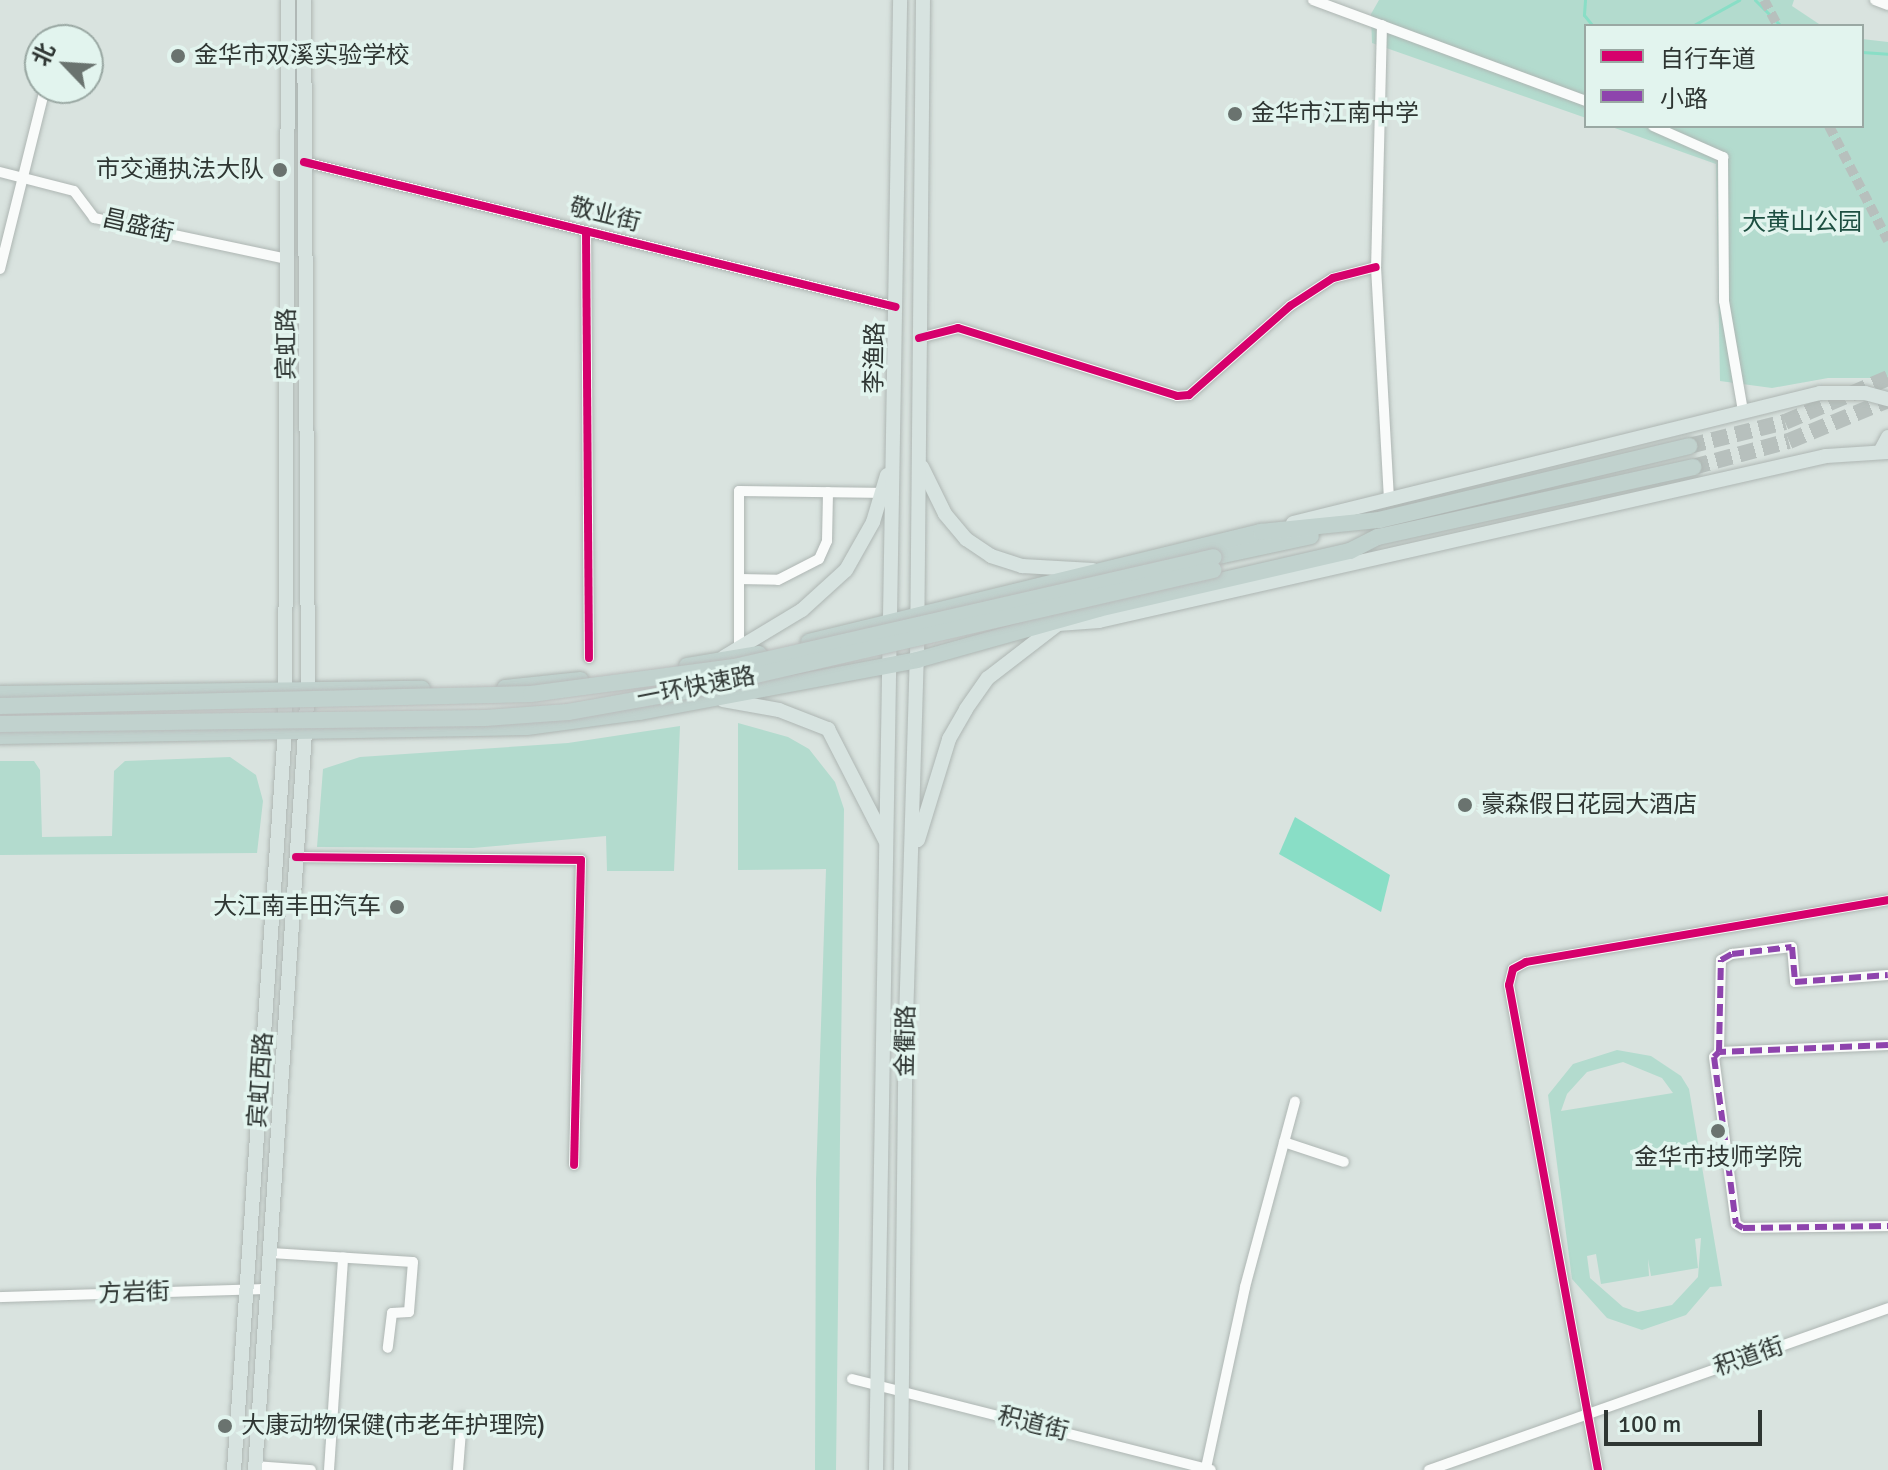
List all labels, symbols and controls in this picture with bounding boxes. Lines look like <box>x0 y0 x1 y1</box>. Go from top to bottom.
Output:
north arrow <box>24 24 104 104</box>
legend <box>1584 24 1864 128</box>
text: 北 <box>27 39 60 70</box>
place label: 金华市双溪实验学校 <box>194 42 410 70</box>
text: 自行车道 <box>1660 44 1756 74</box>
marker: 金华市双溪实验学校 <box>169 47 187 65</box>
text: 小路 <box>1660 84 1708 114</box>
place label: 金华市江南中学 <box>1251 100 1419 128</box>
marker: 金华市江南中学 <box>1226 105 1244 123</box>
place label: 市交通执法大队 <box>96 156 264 184</box>
marker: 市交通执法大队 <box>271 161 289 179</box>
street label: 敬业街 <box>567 192 643 238</box>
street label: 昌盛街 <box>100 204 176 248</box>
park label: 大黄山公园 <box>1742 209 1862 237</box>
street label: 宾虹路 <box>273 308 301 380</box>
street label: 李渔路 <box>860 322 890 394</box>
street label: 一环快速路 <box>634 661 758 713</box>
place label: 豪森假日花园大酒店 <box>1481 791 1697 819</box>
marker: 豪森假日花园大酒店 <box>1456 796 1474 814</box>
place label: 大江南丰田汽车 <box>213 893 381 921</box>
marker: 大江南丰田汽车 <box>388 898 406 916</box>
street label: 金衢路 <box>891 1005 921 1077</box>
street label: 宾虹西路 <box>243 1031 279 1129</box>
marker: 金华市技师学院 <box>1709 1122 1727 1140</box>
place label: 金华市技师学院 <box>1634 1144 1802 1172</box>
street label: 方岩街 <box>98 1277 170 1309</box>
street label: 积道街 <box>1710 1332 1788 1382</box>
scale bar <box>1608 1394 1766 1444</box>
street label: 积道街 <box>995 1401 1071 1447</box>
text: 100 m <box>1618 1409 1681 1439</box>
place label: 大康动物保健(市老年护理院) <box>241 1412 545 1440</box>
marker: 大康动物保健(市老年护理院) <box>216 1417 234 1435</box>

